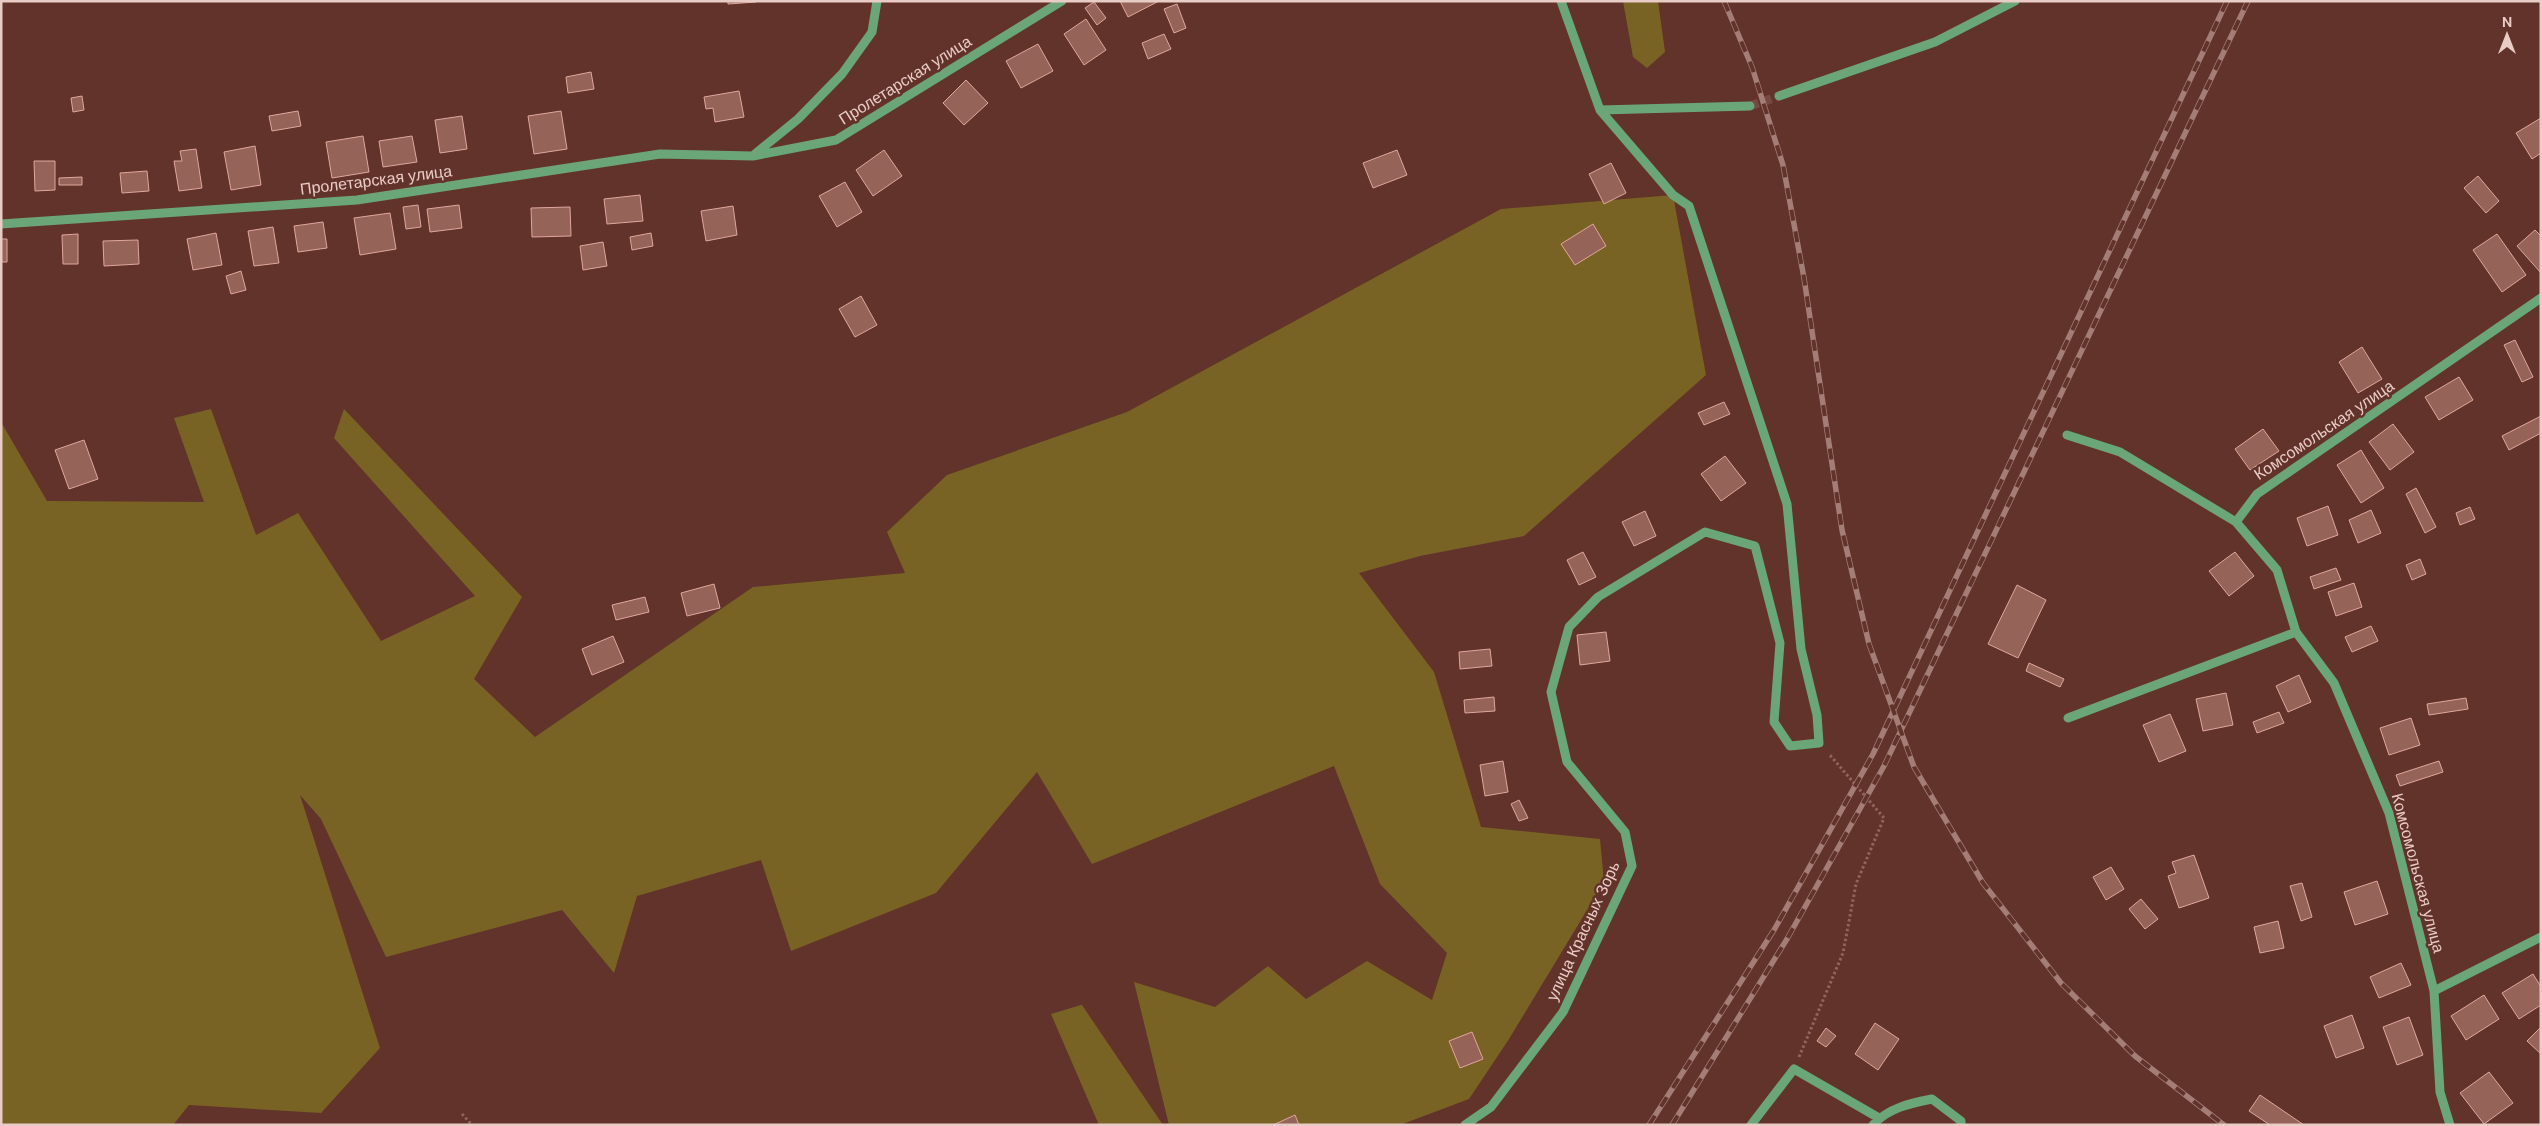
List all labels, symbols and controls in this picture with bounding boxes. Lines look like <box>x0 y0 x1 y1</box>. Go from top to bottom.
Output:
north arrow <box>2482 10 2532 60</box>
text: N <box>2502 13 2512 31</box>
street label: Пролетарская улица <box>835 31 975 129</box>
street label: Пролетарская улица <box>299 160 453 200</box>
street label: Комсомольская улица <box>2250 375 2398 485</box>
street label: Комсомольская улица <box>2387 791 2449 955</box>
street label: улица Красных Зорь <box>1541 858 1625 1004</box>

